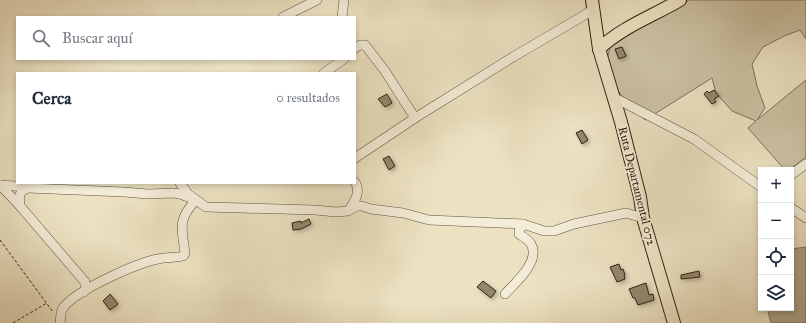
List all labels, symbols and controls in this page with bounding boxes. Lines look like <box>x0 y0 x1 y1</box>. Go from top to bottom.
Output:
search box <box>16 16 356 60</box>
icon: search <box>30 27 52 49</box>
text: Buscar aquí <box>62 29 133 47</box>
text: Cerca <box>32 88 71 109</box>
text: 0 resultados <box>276 90 340 106</box>
street label: Ruta Departamental 072 <box>615 125 659 247</box>
map controls <box>758 167 794 311</box>
button: + <box>758 167 794 203</box>
button: − <box>758 203 794 239</box>
button: locate <box>758 239 794 275</box>
button: layers <box>758 275 794 311</box>

